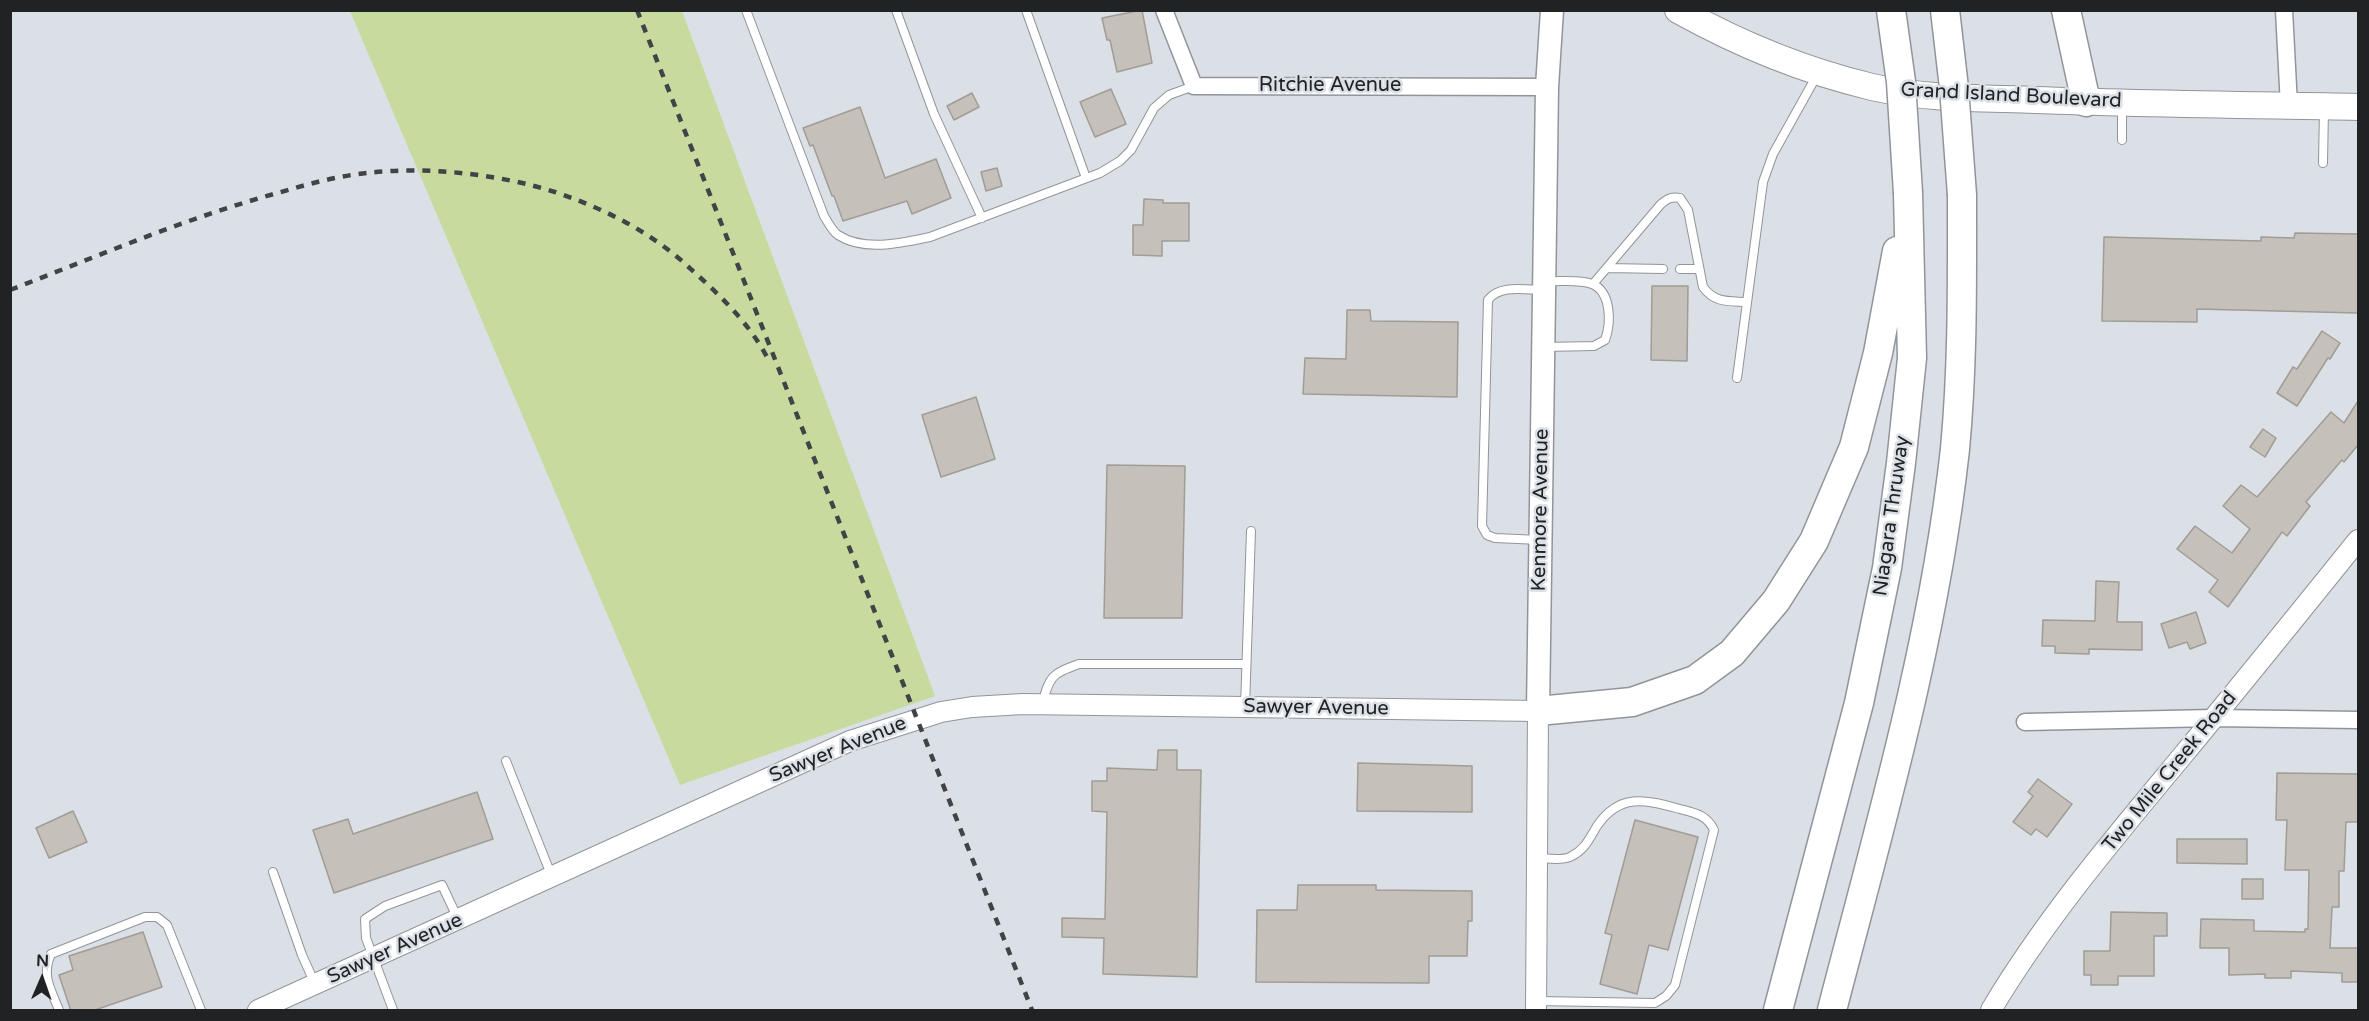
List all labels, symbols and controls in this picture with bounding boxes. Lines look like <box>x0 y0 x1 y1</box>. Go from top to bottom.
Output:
street label: Ritchie Avenue <box>1259 74 1401 98</box>
street label: Grand Island Boulevard <box>1900 78 2122 114</box>
street label: Kenmore Avenue <box>1528 428 1554 592</box>
street label: Niagara Thruway <box>1869 434 1915 598</box>
street label: Two Mile Creek Road <box>2098 687 2242 857</box>
street label: Sawyer Avenue <box>1243 695 1389 721</box>
street label: Sawyer Avenue <box>766 712 910 788</box>
street label: Sawyer Avenue <box>324 908 466 990</box>
north arrow <box>12 949 72 1009</box>
text: N <box>36 951 49 971</box>

